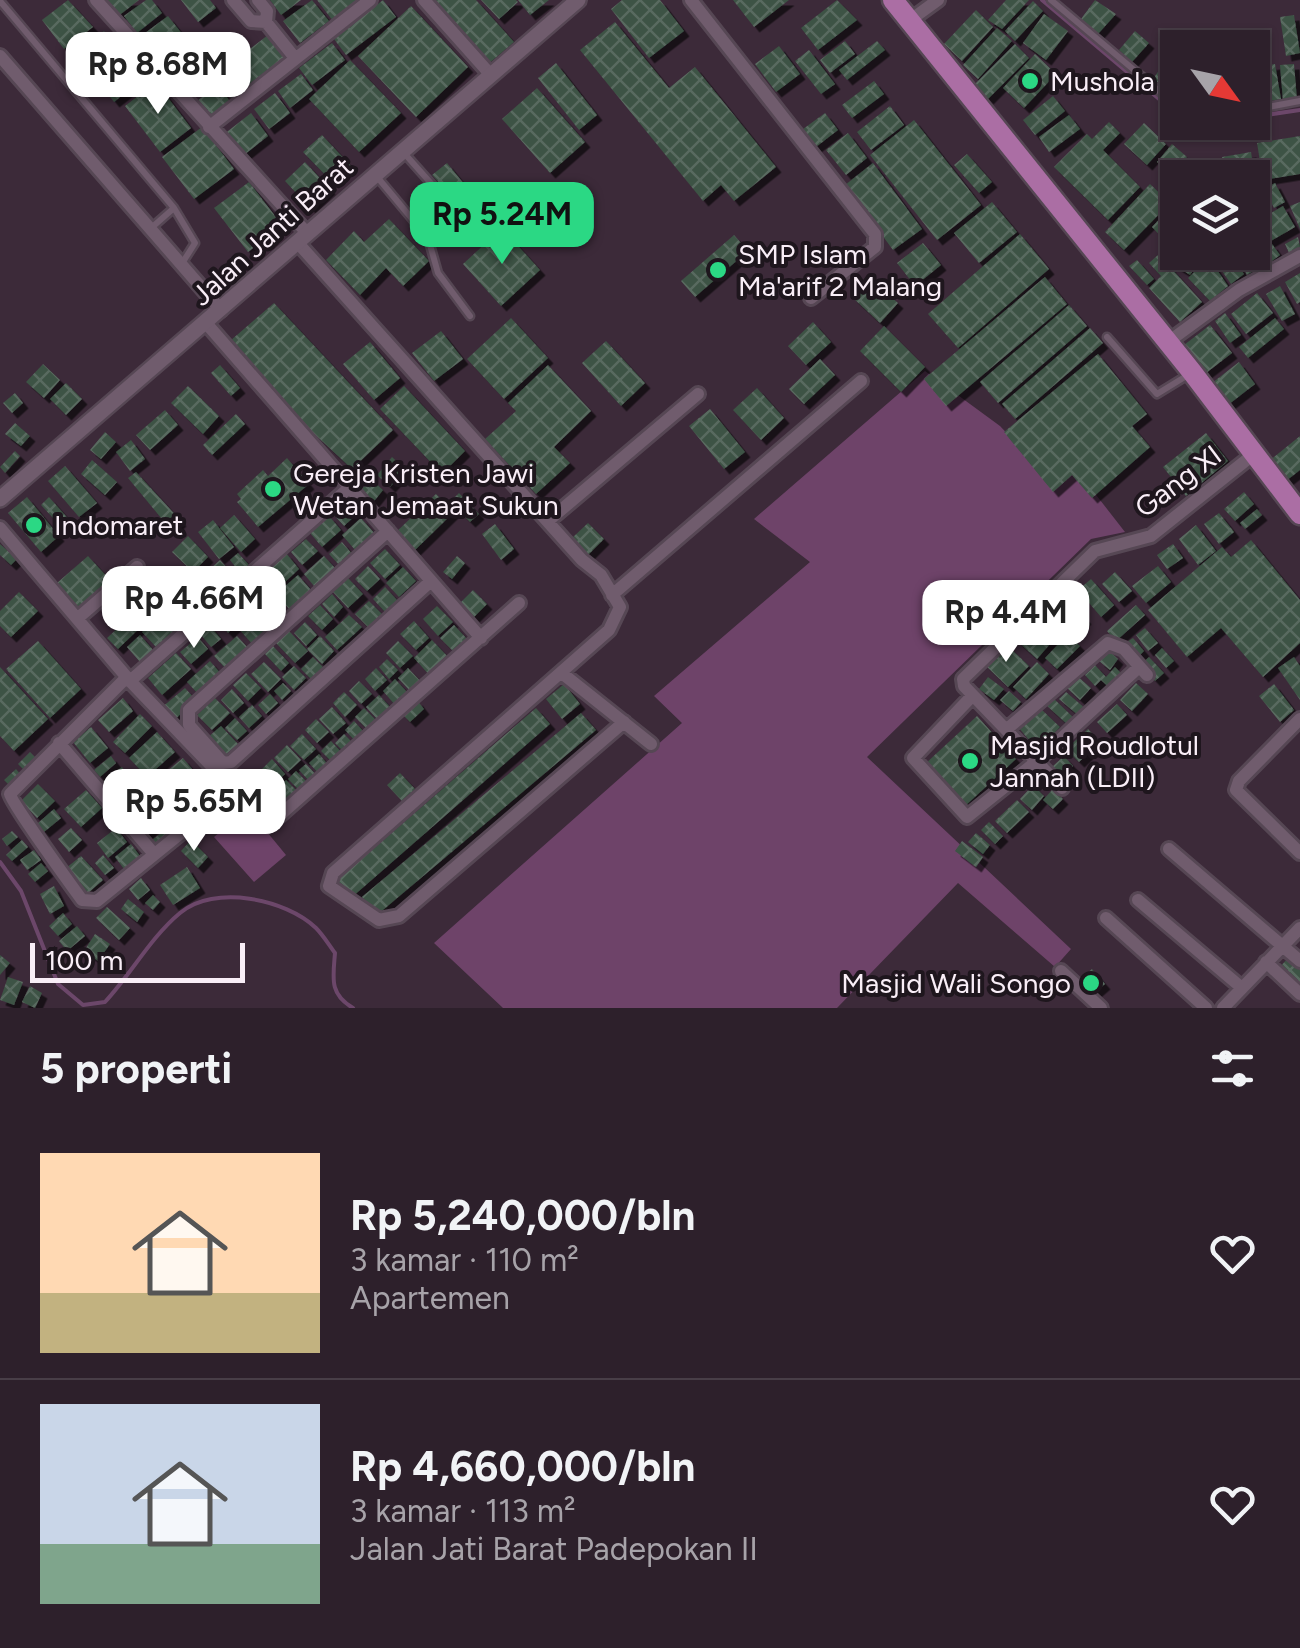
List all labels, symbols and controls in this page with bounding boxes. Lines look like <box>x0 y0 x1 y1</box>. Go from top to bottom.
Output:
north arrow <box>1160 30 1270 140</box>
map controls <box>1160 30 1270 270</box>
pin: Rp 8.68M <box>55 32 261 117</box>
text: Rp 8.68M <box>88 45 228 83</box>
place label: Mushola <box>1050 64 1155 98</box>
marker: Mushola <box>1019 70 1041 92</box>
street label: Jalan Janti Barat <box>184 150 360 312</box>
button: layers <box>1160 160 1270 270</box>
pin: Rp 5.24M <box>399 182 605 267</box>
text: Rp 5.24M <box>432 195 572 233</box>
place label: SMP Islam Ma'arif 2 Malang <box>738 237 942 303</box>
marker: SMP Islam Ma'arif 2 Malang <box>707 259 729 281</box>
street label: Gang XI <box>1128 438 1228 524</box>
place label: Gereja Kristen Jawi Wetan Jemaat Sukun <box>293 456 559 522</box>
marker: Gereja Kristen Jawi Wetan Jemaat Sukun <box>262 478 284 500</box>
place label: Indomaret <box>54 508 183 542</box>
marker: Indomaret <box>23 514 45 536</box>
pin: Rp 4.66M <box>91 566 297 651</box>
text: Rp 4.66M <box>124 579 264 617</box>
pin: Rp 4.4M <box>914 580 1098 665</box>
text: Rp 4.4M <box>944 593 1068 631</box>
place label: Masjid Roudlotul Jannah (LDII) <box>990 728 1199 794</box>
marker: Masjid Roudlotul Jannah (LDII) <box>959 750 981 772</box>
pin: Rp 5.65M <box>91 769 297 854</box>
text: Rp 5.65M <box>125 782 263 820</box>
scale bar <box>30 938 245 983</box>
text: 100 m <box>45 943 123 977</box>
place label: Masjid Wali Songo <box>841 966 1071 1000</box>
marker: Masjid Wali Songo <box>1080 972 1102 994</box>
icon: filters <box>1205 1041 1260 1096</box>
text: 5 properti <box>40 1043 232 1094</box>
text: Rp 5,240,000/bln <box>350 1190 695 1241</box>
icon: home <box>120 1193 240 1313</box>
icon: heart <box>1205 1226 1260 1281</box>
text: 3 kamar · 110 m² <box>350 1241 579 1279</box>
text: Apartemen <box>350 1279 510 1317</box>
text: Rp 4,660,000/bln <box>350 1441 695 1492</box>
icon: home <box>120 1444 240 1564</box>
icon: heart <box>1205 1477 1260 1532</box>
text: 3 kamar · 113 m² <box>350 1492 576 1530</box>
text: Jalan Jati Barat Padepokan II <box>350 1530 758 1568</box>

